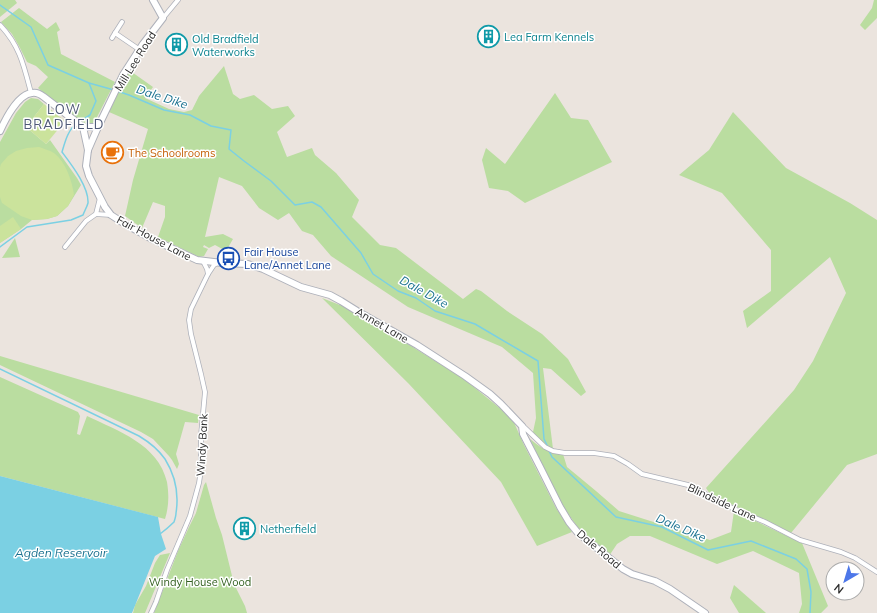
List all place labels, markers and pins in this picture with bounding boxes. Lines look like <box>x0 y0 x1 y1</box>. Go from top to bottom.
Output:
building icon: Lea Farm Kennels <box>476 24 502 50</box>
place label: Lea Farm Kennels <box>504 30 594 44</box>
building icon: Old Bradfield Waterworks <box>163 32 189 58</box>
place label: Old Bradfield Waterworks <box>192 32 259 59</box>
cafe icon: The Schoolrooms <box>100 140 126 166</box>
place label: The Schoolrooms <box>128 146 215 160</box>
bus stop icon: Fair House Lane/Annet Lane <box>215 245 241 271</box>
place label: Fair House Lane/Annet Lane <box>244 245 331 272</box>
building icon: Netherfield <box>231 516 257 542</box>
place label: Netherfield <box>260 522 316 536</box>

